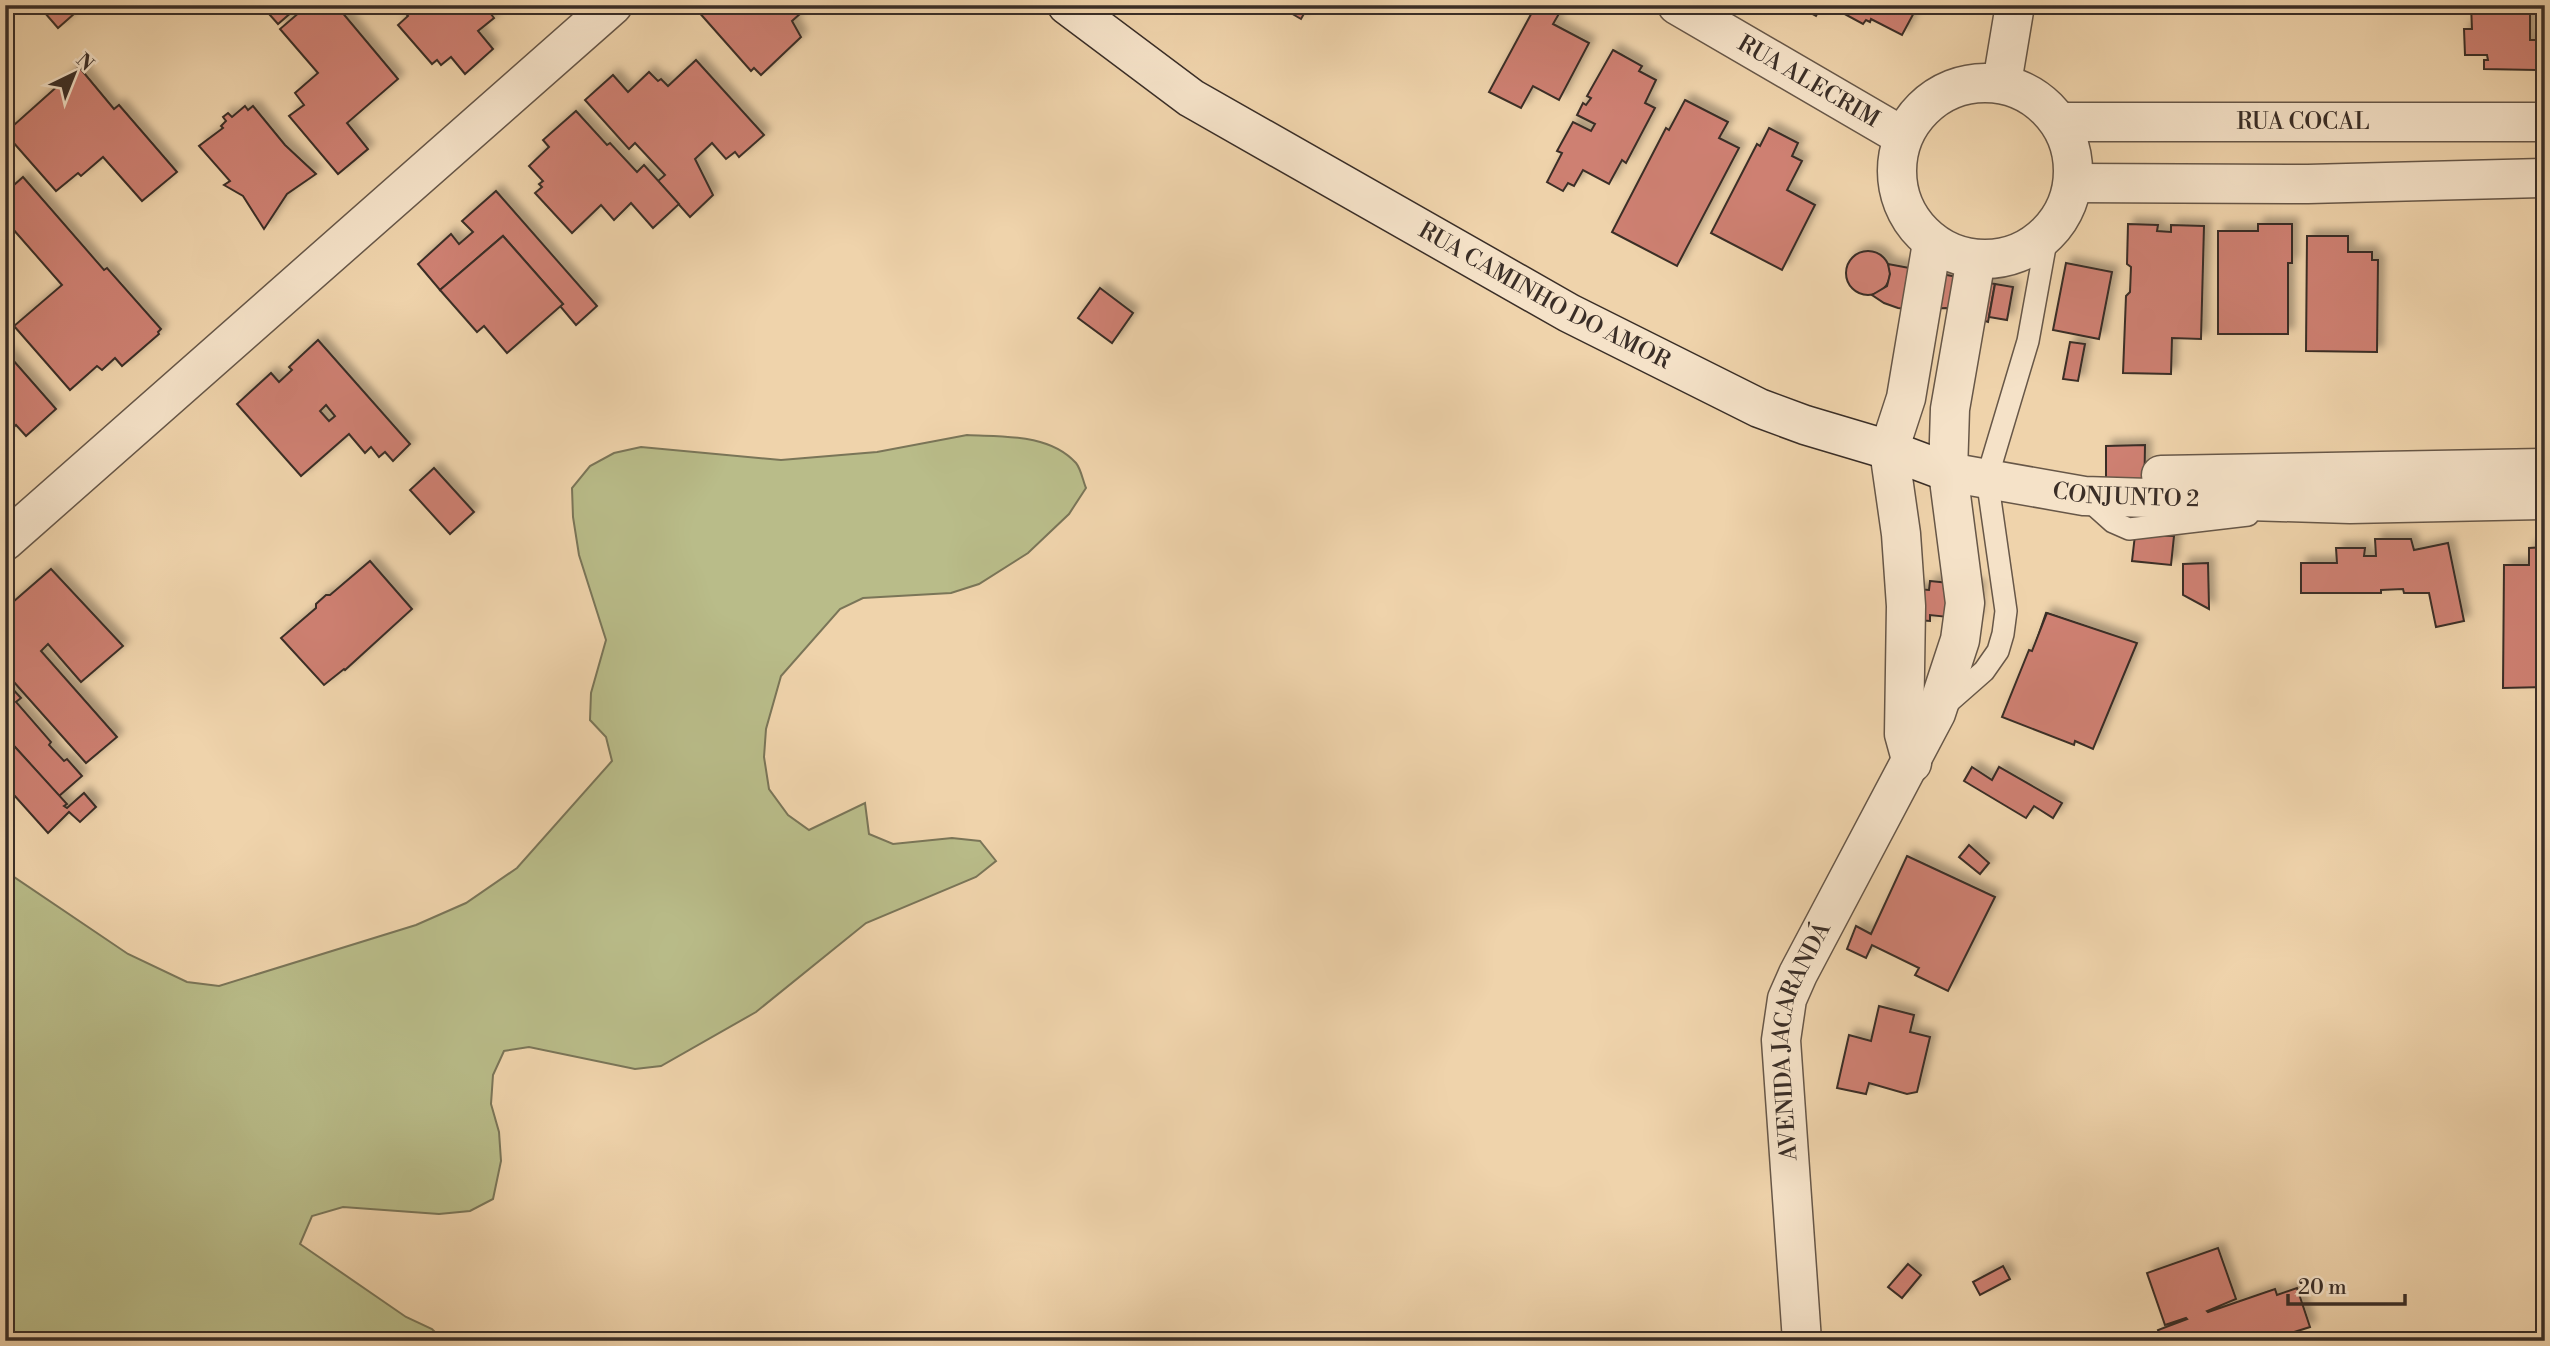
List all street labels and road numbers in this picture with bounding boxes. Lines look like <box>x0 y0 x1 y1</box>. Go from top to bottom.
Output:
street label: RUA ALECRIM <box>1732 29 1885 134</box>
street label: RUA COCAL <box>2236 108 2370 136</box>
street label: RUA CAMINHO DO AMOR <box>1413 216 1676 376</box>
street label: CONJUNTO 2 <box>2050 477 2200 513</box>
street label: AVENIDA JACARANDÁ <box>1767 915 1837 1162</box>

